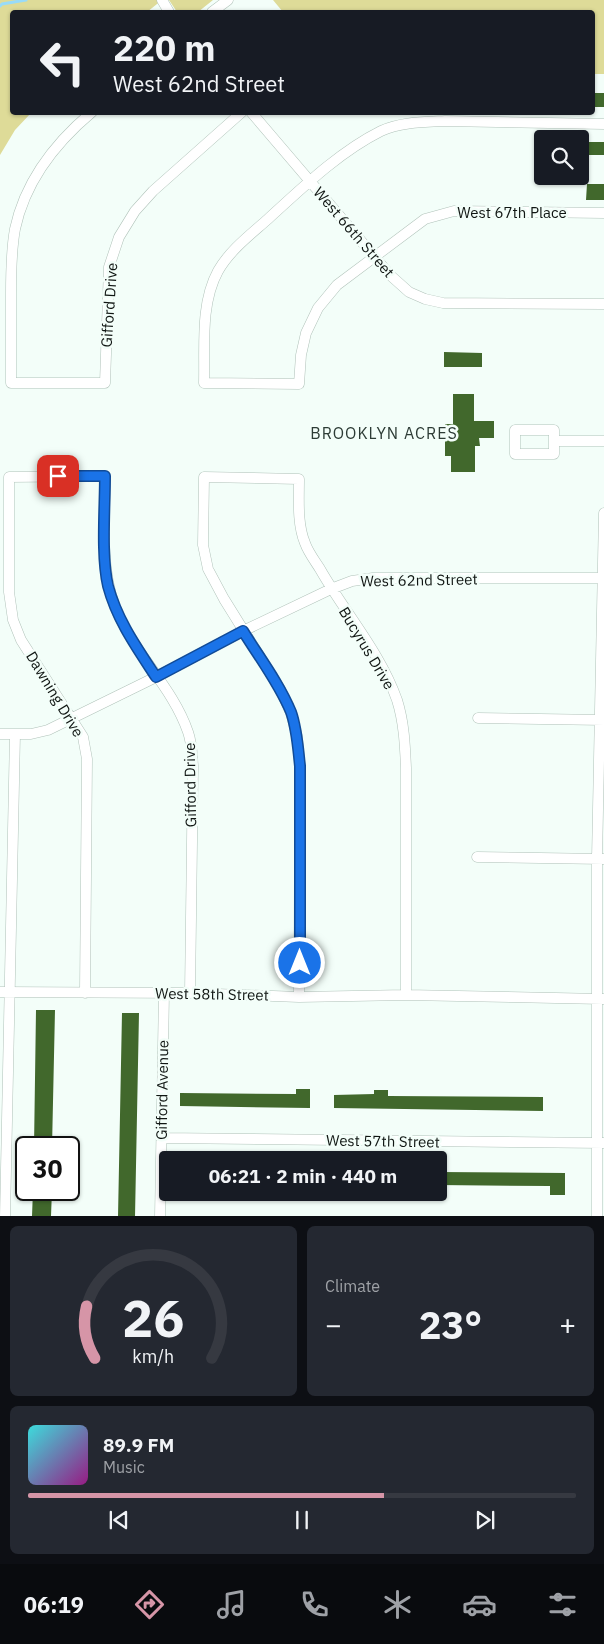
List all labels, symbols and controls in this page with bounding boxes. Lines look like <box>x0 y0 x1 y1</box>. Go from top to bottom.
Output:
text: 220 m <box>113 25 216 71</box>
icon: left <box>30 30 95 95</box>
text: West 62nd Street <box>113 69 285 98</box>
map controls <box>534 130 589 185</box>
button: search <box>534 130 589 185</box>
street label: West 66th Street <box>309 183 399 281</box>
street label: West 67th Place <box>457 203 567 222</box>
street label: Gifford Drive <box>97 262 121 348</box>
district label: BROOKLYN ACRES <box>310 423 458 443</box>
pin <box>37 455 79 497</box>
icon: arrive <box>44 462 72 490</box>
street label: West 62nd Street <box>360 569 478 591</box>
street label: Bucyrus Drive <box>335 603 399 693</box>
street label: Dawning Drive <box>22 648 88 740</box>
street label: Gifford Drive <box>180 742 200 828</box>
position arrow <box>273 936 325 988</box>
street label: West 58th Street <box>155 984 269 1004</box>
street label: Gifford Avenue <box>152 1040 172 1140</box>
street label: West 57th Street <box>326 1131 440 1151</box>
speed limit sign: 30 <box>15 1136 80 1201</box>
text: 06:21 · 2 min · 440 m <box>209 1164 397 1188</box>
text: Climate <box>325 1276 380 1296</box>
text: 26 <box>122 1284 185 1351</box>
text: 23° <box>419 1300 482 1349</box>
text: − <box>325 1306 342 1343</box>
text: + <box>559 1306 576 1343</box>
text: km/h <box>133 1345 175 1368</box>
text: 89.9 FM <box>103 1433 174 1457</box>
text: Music <box>103 1457 145 1477</box>
icon: previous <box>105 1506 133 1534</box>
icon: pause <box>288 1506 316 1534</box>
icon: next <box>471 1506 499 1534</box>
icon: directions <box>132 1587 167 1622</box>
icon: music <box>214 1587 249 1622</box>
icon: phone <box>297 1587 332 1622</box>
icon: climate <box>380 1587 415 1622</box>
icon: car <box>462 1587 497 1622</box>
icon: filters <box>545 1587 580 1622</box>
text: 06:19 <box>24 1590 84 1619</box>

